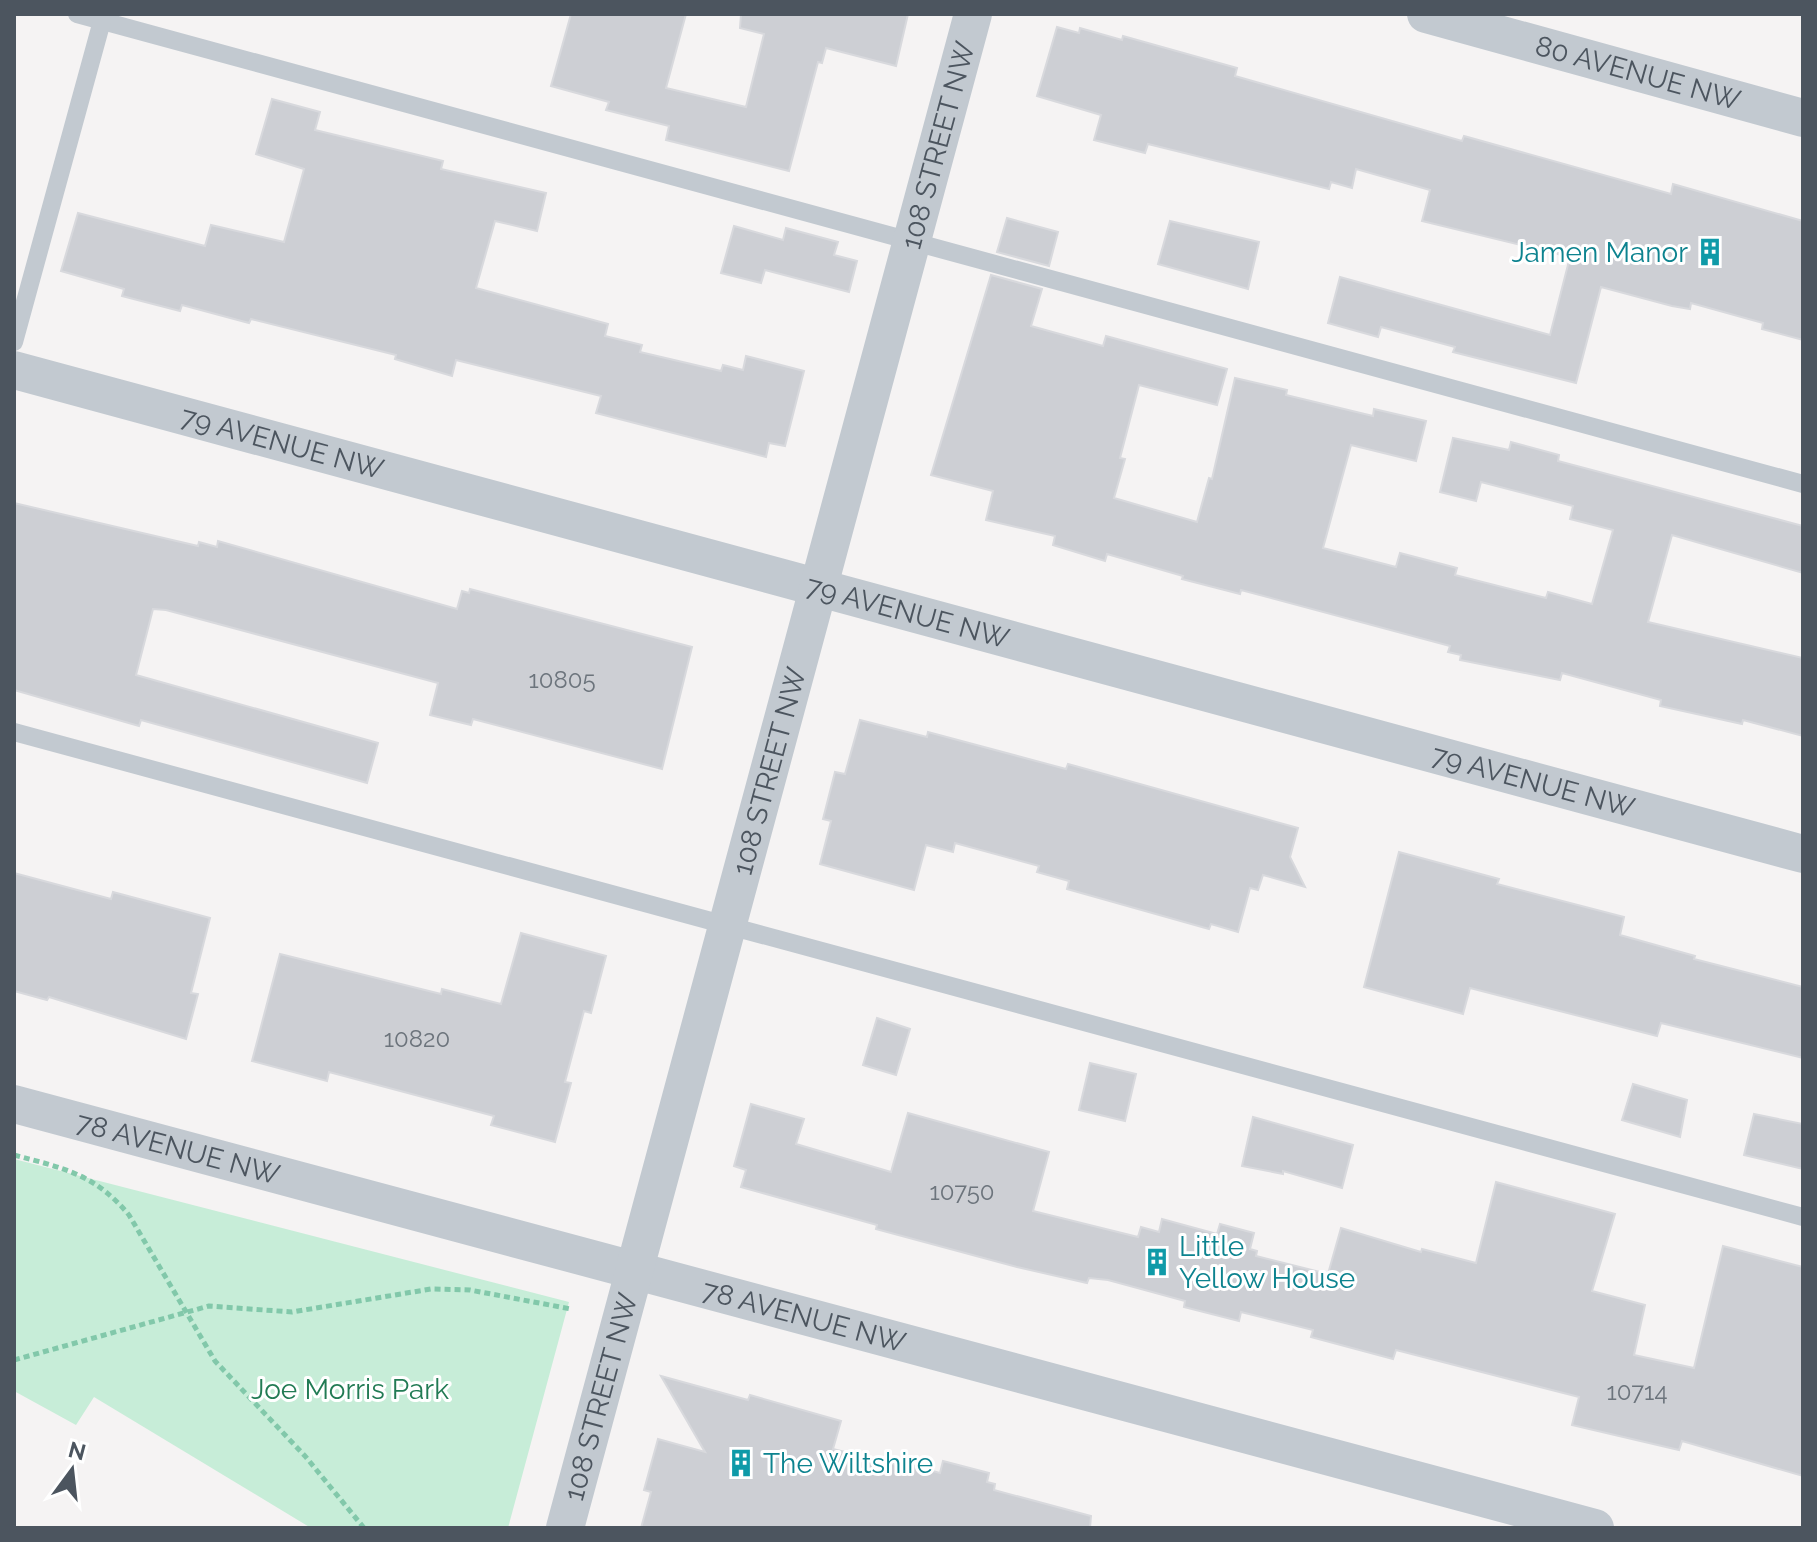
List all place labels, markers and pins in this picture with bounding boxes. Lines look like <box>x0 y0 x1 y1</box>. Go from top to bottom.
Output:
place label: Jamen Manor <box>1511 236 1688 269</box>
building icon: Jamen Manor <box>1695 237 1725 267</box>
place label: Little Yellow House <box>1179 1230 1355 1295</box>
building icon: Little Yellow House <box>1142 1247 1172 1277</box>
place label: The Wiltshire <box>763 1447 933 1480</box>
building icon: The Wiltshire <box>726 1448 756 1478</box>

